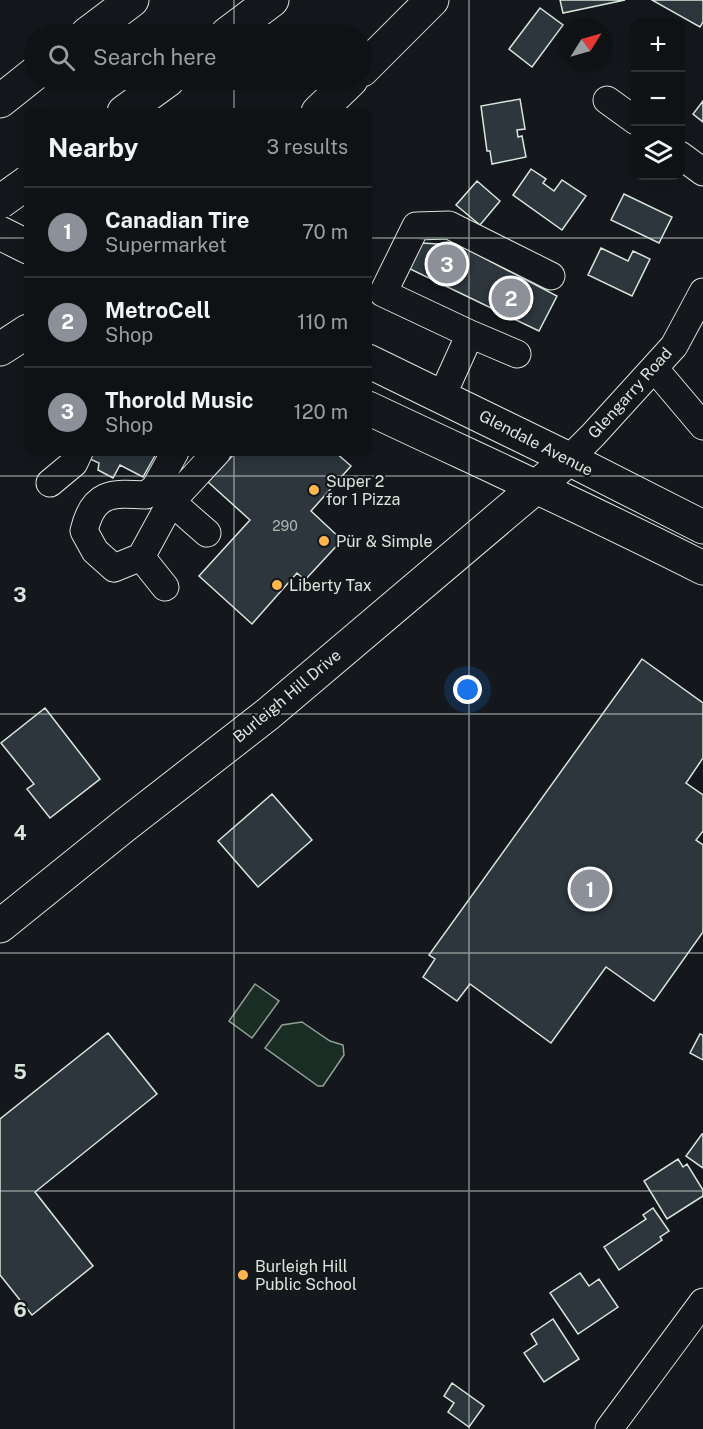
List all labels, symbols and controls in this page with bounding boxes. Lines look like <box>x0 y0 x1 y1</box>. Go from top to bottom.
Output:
north arrow <box>559 18 613 72</box>
map controls <box>631 18 685 180</box>
button: + <box>631 18 685 72</box>
search box <box>24 24 372 90</box>
icon: search <box>45 41 78 74</box>
text: Search here <box>93 44 217 70</box>
button: − <box>631 72 685 126</box>
button: layers <box>631 126 685 180</box>
text: Nearby <box>48 132 138 163</box>
text: 3 results <box>267 135 348 159</box>
text: Canadian Tire <box>105 207 249 233</box>
text: 1 <box>63 220 72 244</box>
text: 70 m <box>302 220 348 244</box>
text: Supermarket <box>105 233 227 257</box>
pin: 3 <box>428 242 466 286</box>
pin: 2 <box>492 276 530 320</box>
text: MetroCell <box>105 297 211 323</box>
text: 2 <box>61 310 74 334</box>
text: 110 m <box>297 310 348 334</box>
text: Shop <box>105 323 153 347</box>
street label: Glengarry Road <box>584 344 676 442</box>
text: Thorold Music <box>105 387 254 413</box>
text: 3 <box>61 400 74 424</box>
text: 120 m <box>294 400 348 424</box>
street label: Glendale Avenue <box>476 406 596 480</box>
text: Shop <box>105 413 153 437</box>
place label: Super 2 for 1 Pizza <box>326 472 400 509</box>
marker: Super 2 for 1 Pizza <box>307 483 321 497</box>
house number: 290 <box>272 518 298 534</box>
place label: Pür & Simple <box>336 532 433 551</box>
marker: Pür & Simple <box>317 534 331 548</box>
place label: Liberty Tax <box>289 576 372 595</box>
marker: Liberty Tax <box>270 578 284 592</box>
text: 3 <box>13 583 27 607</box>
street label: Burleigh Hill Drive <box>229 645 345 747</box>
your location <box>453 675 482 704</box>
text: 4 <box>13 821 27 845</box>
pin: 1 <box>570 866 610 912</box>
text: 5 <box>13 1060 27 1084</box>
place label: Burleigh Hill Public School <box>255 1257 357 1294</box>
marker: Burleigh Hill Public School <box>236 1268 250 1282</box>
text: 6 <box>13 1298 27 1322</box>

